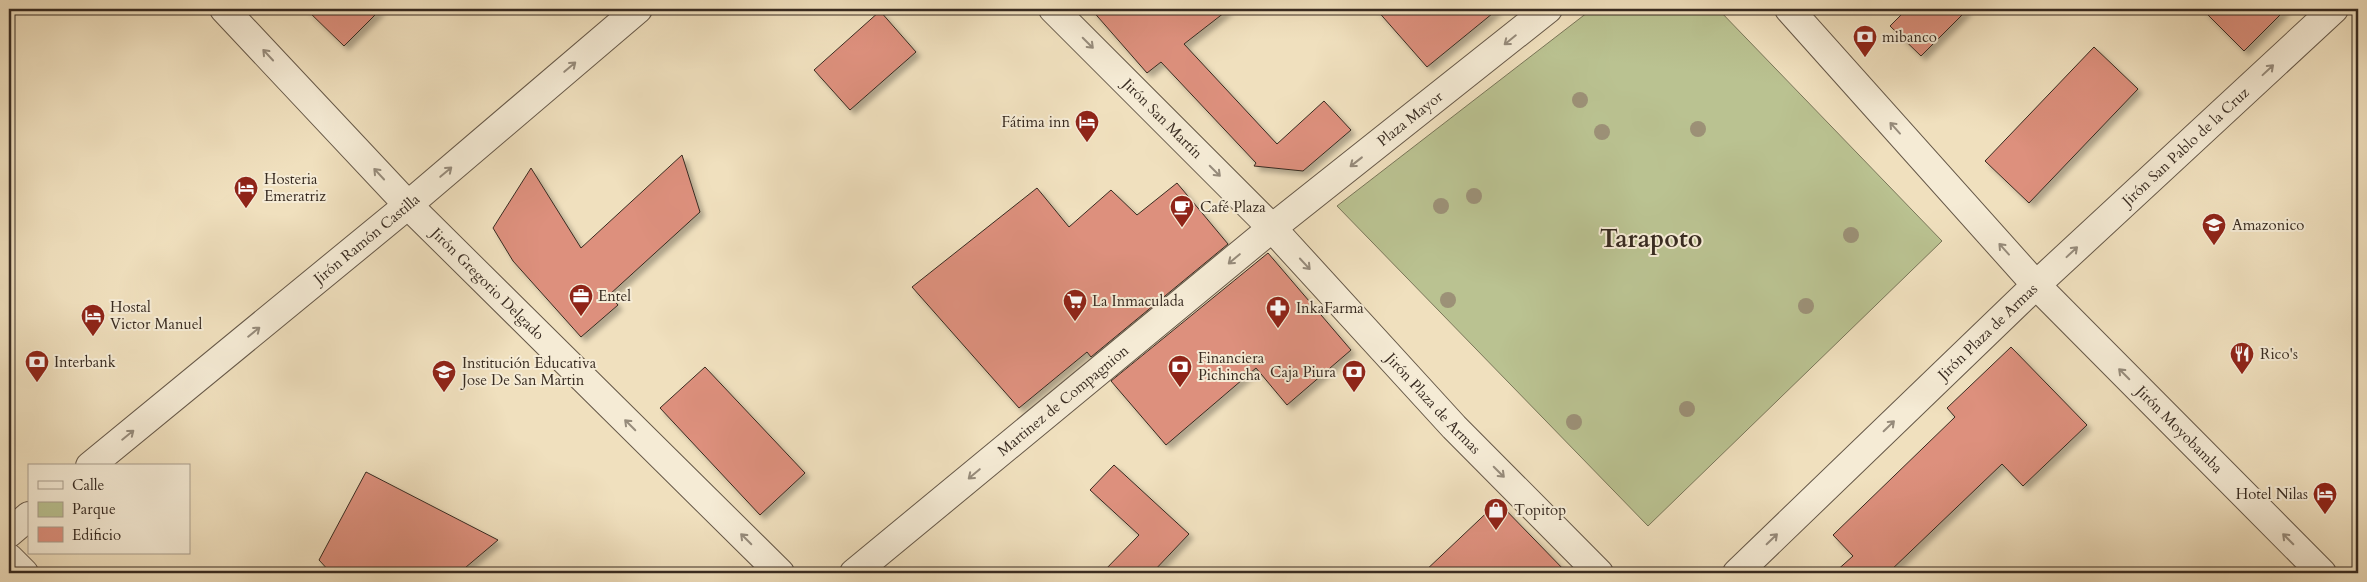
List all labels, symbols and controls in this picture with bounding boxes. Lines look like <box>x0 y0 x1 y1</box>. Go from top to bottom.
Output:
bank icon: mibanco <box>1852 24 1878 58</box>
place label: mibanco <box>1882 27 1937 47</box>
one-way arrow <box>1504 34 1517 45</box>
one-way arrow <box>1082 37 1094 50</box>
one-way arrow <box>262 49 274 62</box>
one-way arrow <box>563 61 576 73</box>
one-way arrow <box>2261 64 2274 76</box>
street label: Jirón San Martín <box>1117 73 1207 163</box>
street label: Jirón San Pablo de la Cruz <box>2116 82 2254 212</box>
street label: Plaza Mayor <box>1373 86 1447 151</box>
hotel icon: Fátima inn <box>1074 109 1100 143</box>
place label: Fátima inn <box>1002 112 1070 132</box>
one-way arrow <box>1890 121 1901 134</box>
one-way arrow <box>1350 157 1363 168</box>
one-way arrow <box>1209 165 1221 177</box>
one-way arrow <box>373 167 385 180</box>
one-way arrow <box>439 167 452 178</box>
place label: Hosteria Emeratriz <box>264 169 326 206</box>
hotel icon: Hosteria Emeratriz <box>233 175 259 209</box>
street label: Jirón Ramón Castilla <box>308 189 424 290</box>
cafe icon: Café Plaza <box>1169 194 1195 228</box>
place label: Café Plaza <box>1200 197 1266 217</box>
school or university icon: Amazonico <box>2201 212 2227 246</box>
place label: Amazonico <box>2232 215 2304 235</box>
street label: Jirón Gregorio Delgado <box>425 222 549 344</box>
district label: Tarapoto <box>1600 222 1702 256</box>
one-way arrow <box>1998 242 2009 255</box>
one-way arrow <box>2065 246 2078 258</box>
one-way arrow <box>1228 254 1241 265</box>
one-way arrow <box>1299 258 1311 271</box>
street label: Jirón Plaza de Armas <box>1932 279 2042 386</box>
office icon: Entel <box>568 283 594 317</box>
place label: Entel <box>598 286 631 306</box>
supermarket icon: La Inmaculada <box>1062 288 1088 322</box>
place label: La Inmaculada <box>1092 291 1185 311</box>
pharmacy icon: InkaFarma <box>1265 295 1291 329</box>
place label: Hostal Victor Manuel <box>110 297 203 334</box>
place label: InkaFarma <box>1296 298 1364 318</box>
hotel icon: Hostal Victor Manuel <box>80 303 106 337</box>
one-way arrow <box>247 326 260 337</box>
street label: Martinez de Compagnion <box>993 340 1133 461</box>
restaurant icon: Rico's <box>2229 341 2255 375</box>
place label: Rico's <box>2260 344 2298 364</box>
street label: Jirón Plaza de Armas <box>1380 347 1485 458</box>
place label: Financiera Pichincha <box>1198 348 1265 385</box>
bank icon: Interbank <box>24 349 50 383</box>
place label: Interbank <box>54 352 116 372</box>
place label: Institución Educativa Jose De San Martin <box>460 353 597 390</box>
bank icon: Financiera Pichincha <box>1167 354 1193 388</box>
school or university icon: Institución Educativa Jose De San Martin <box>431 359 457 393</box>
bank icon: Caja Piura <box>1341 359 1367 393</box>
place label: Caja Piura <box>1270 362 1337 382</box>
one-way arrow <box>2118 368 2130 380</box>
street label: Jirón Moyobamba <box>2130 380 2228 478</box>
one-way arrow <box>625 419 637 431</box>
one-way arrow <box>1882 420 1895 432</box>
one-way arrow <box>121 429 134 440</box>
legend <box>28 464 190 554</box>
one-way arrow <box>1493 466 1505 479</box>
one-way arrow <box>968 469 981 480</box>
text: Calle <box>72 475 105 495</box>
hotel icon: Hotel Nilas <box>2312 481 2338 515</box>
place label: Hotel Nilas <box>2236 484 2308 504</box>
shop icon: Topitop <box>1483 497 1509 531</box>
text: Parque <box>72 499 116 519</box>
place label: Topitop <box>1514 500 1566 520</box>
text: Edificio <box>72 525 121 545</box>
one-way arrow <box>2282 532 2294 545</box>
one-way arrow <box>740 533 752 545</box>
one-way arrow <box>1766 533 1778 545</box>

